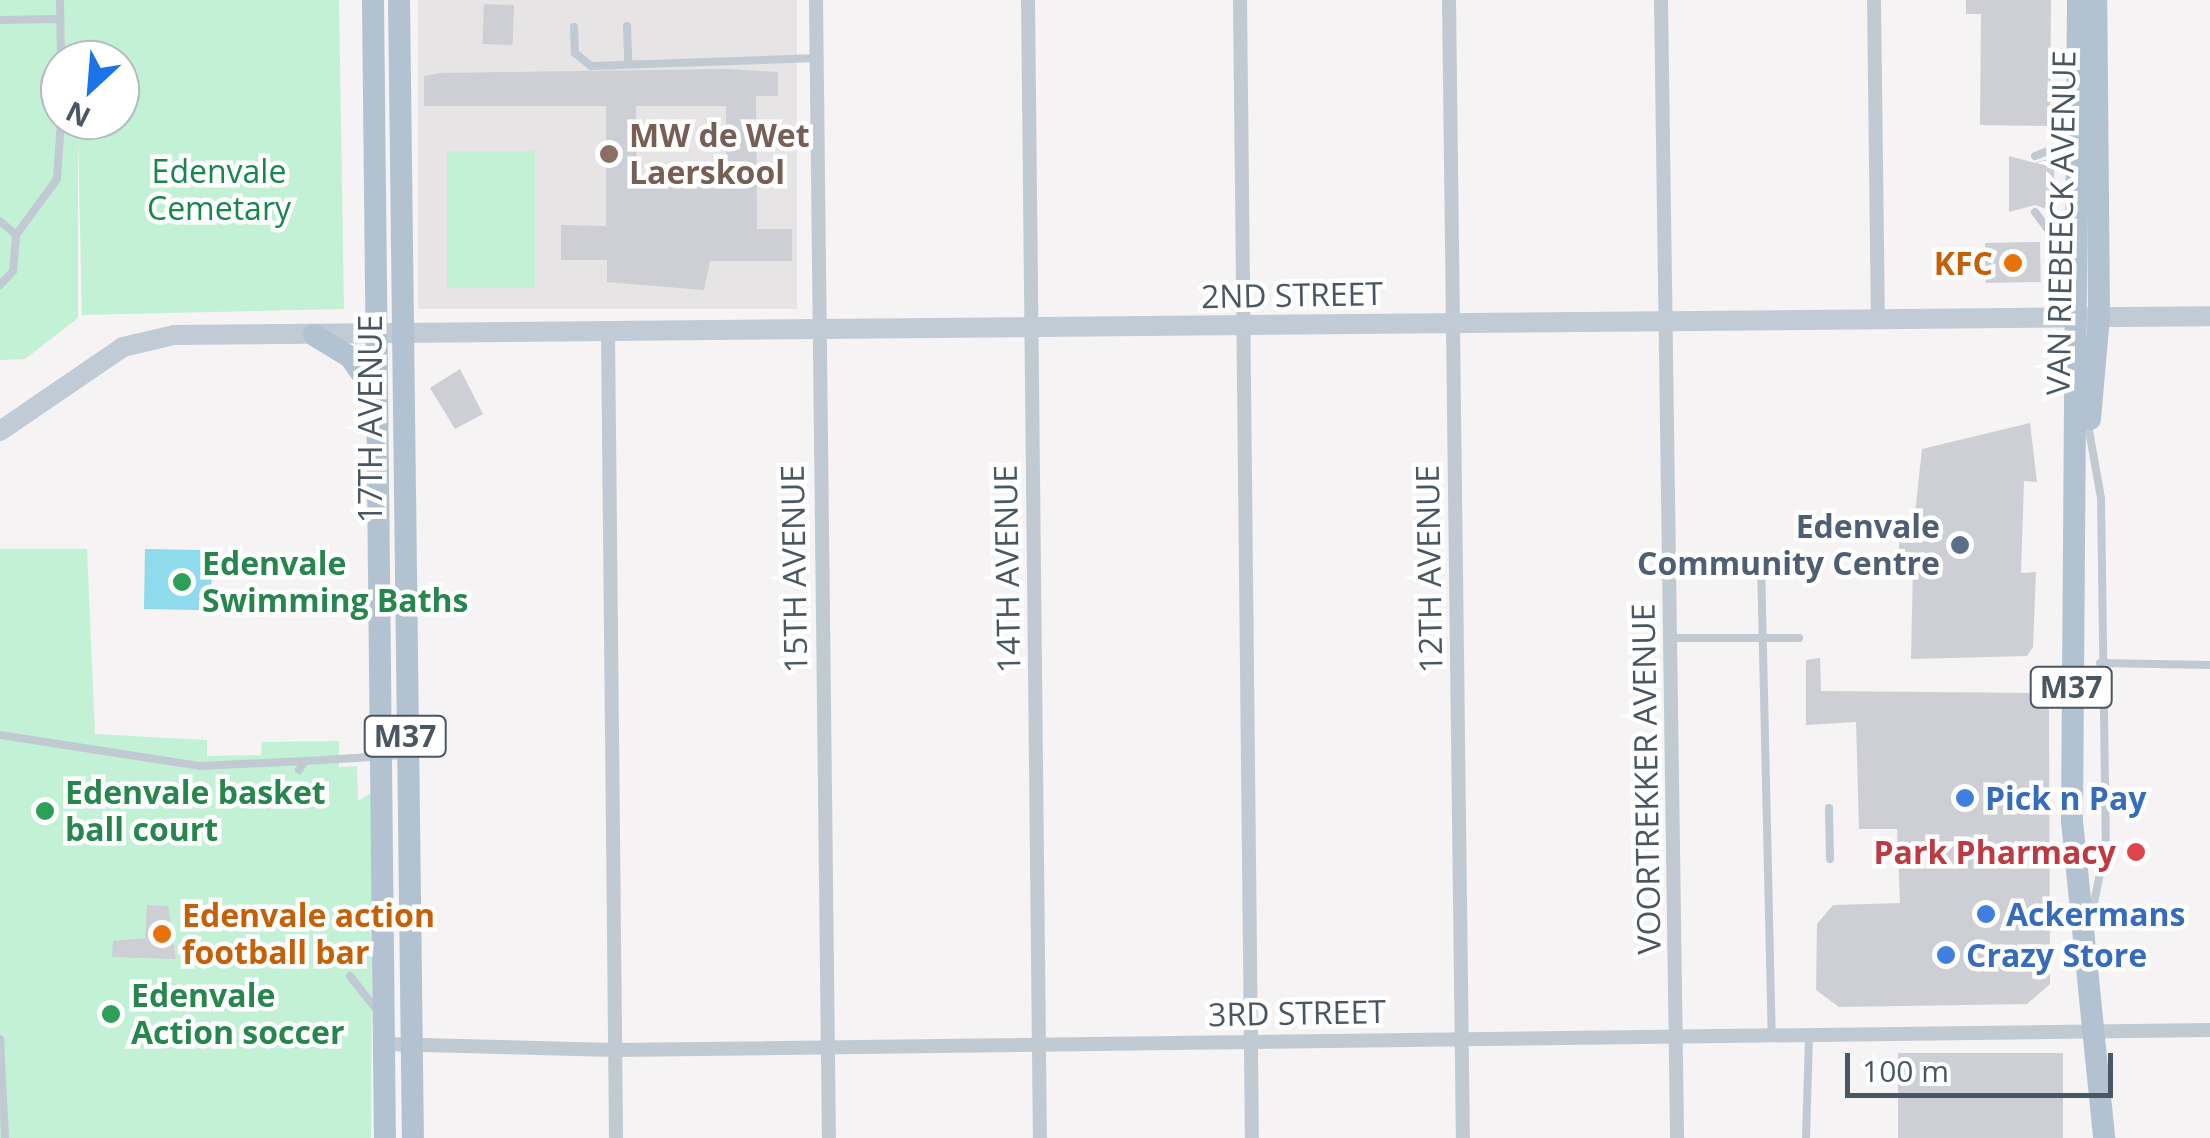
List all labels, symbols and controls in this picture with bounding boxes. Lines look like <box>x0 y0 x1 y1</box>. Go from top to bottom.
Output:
north arrow <box>40 40 140 140</box>
street label: VAN RIEBEECK AVENUE <box>2039 50 2083 396</box>
text: N <box>59 93 96 137</box>
place label: MW de Wet Laerskool <box>629 117 810 192</box>
marker: MW de Wet Laerskool <box>598 143 620 165</box>
park label: Edenvale Cemetary <box>147 153 291 228</box>
place label: KFC <box>1934 244 1993 282</box>
marker: KFC <box>2002 252 2024 274</box>
street label: 2ND STREET <box>1201 274 1383 316</box>
street label: 17TH AVENUE <box>351 315 389 523</box>
street label: 15TH AVENUE <box>773 464 815 674</box>
street label: 14TH AVENUE <box>986 464 1028 674</box>
street label: 12TH AVENUE <box>1408 464 1450 674</box>
place label: Edenvale Community Centre <box>1637 508 1940 583</box>
marker: Edenvale Community Centre <box>1949 534 1971 556</box>
place label: Edenvale Swimming Baths <box>202 545 468 620</box>
marker: Edenvale Swimming Baths <box>171 571 193 593</box>
street label: VOORTREKKER AVENUE <box>1624 603 1668 955</box>
road number: M37 <box>2028 662 2114 712</box>
road number: M37 <box>362 711 448 761</box>
place label: Edenvale basket ball court <box>65 774 326 849</box>
place label: Pick n Pay <box>1985 779 2146 817</box>
marker: Pick n Pay <box>1954 787 1976 809</box>
marker: Edenvale basket ball court <box>34 800 56 822</box>
place label: Park Pharmacy <box>1874 833 2116 871</box>
marker: Park Pharmacy <box>2125 841 2147 863</box>
place label: Ackermans <box>2006 895 2186 933</box>
place label: Edenvale action football bar <box>182 897 435 972</box>
marker: Ackermans <box>1975 903 1997 925</box>
marker: Edenvale action football bar <box>151 923 173 945</box>
place label: Crazy Store <box>1966 936 2147 974</box>
marker: Crazy Store <box>1935 944 1957 966</box>
place label: Edenvale Action soccer <box>131 977 344 1052</box>
street label: 3RD STREET <box>1208 992 1386 1034</box>
marker: Edenvale Action soccer <box>100 1003 122 1025</box>
scale bar <box>1850 1033 2118 1095</box>
text: 100 m <box>1862 1050 1949 1091</box>

